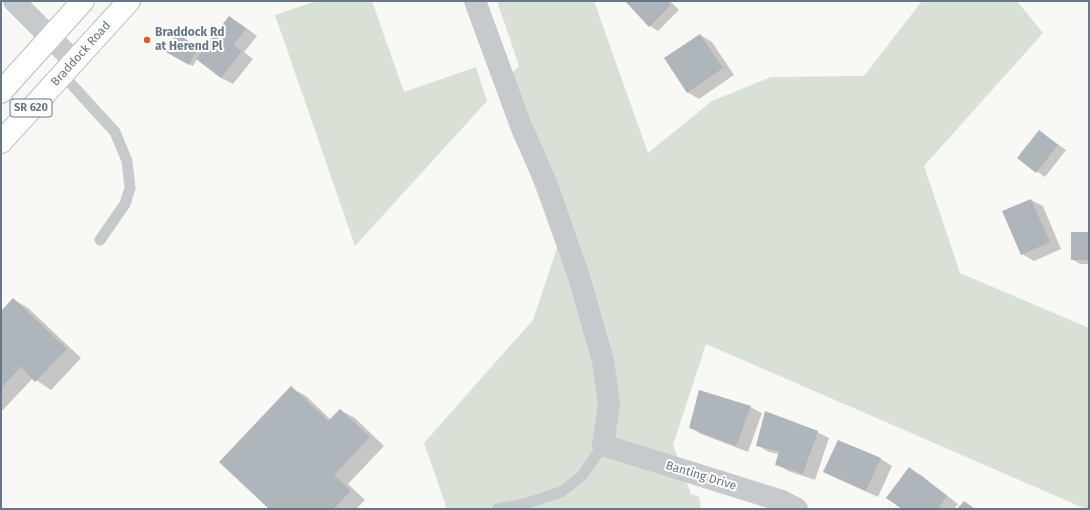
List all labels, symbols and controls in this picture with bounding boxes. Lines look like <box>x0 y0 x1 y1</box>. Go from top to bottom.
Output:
street label: Braddock Road <box>48 19 114 89</box>
place label: Braddock Rd at Herend Pl <box>155 26 224 54</box>
marker: Braddock Rd at Herend Pl <box>142 35 152 45</box>
road number: SR 620 <box>10 99 52 117</box>
street label: Banting Drive <box>664 458 738 494</box>

